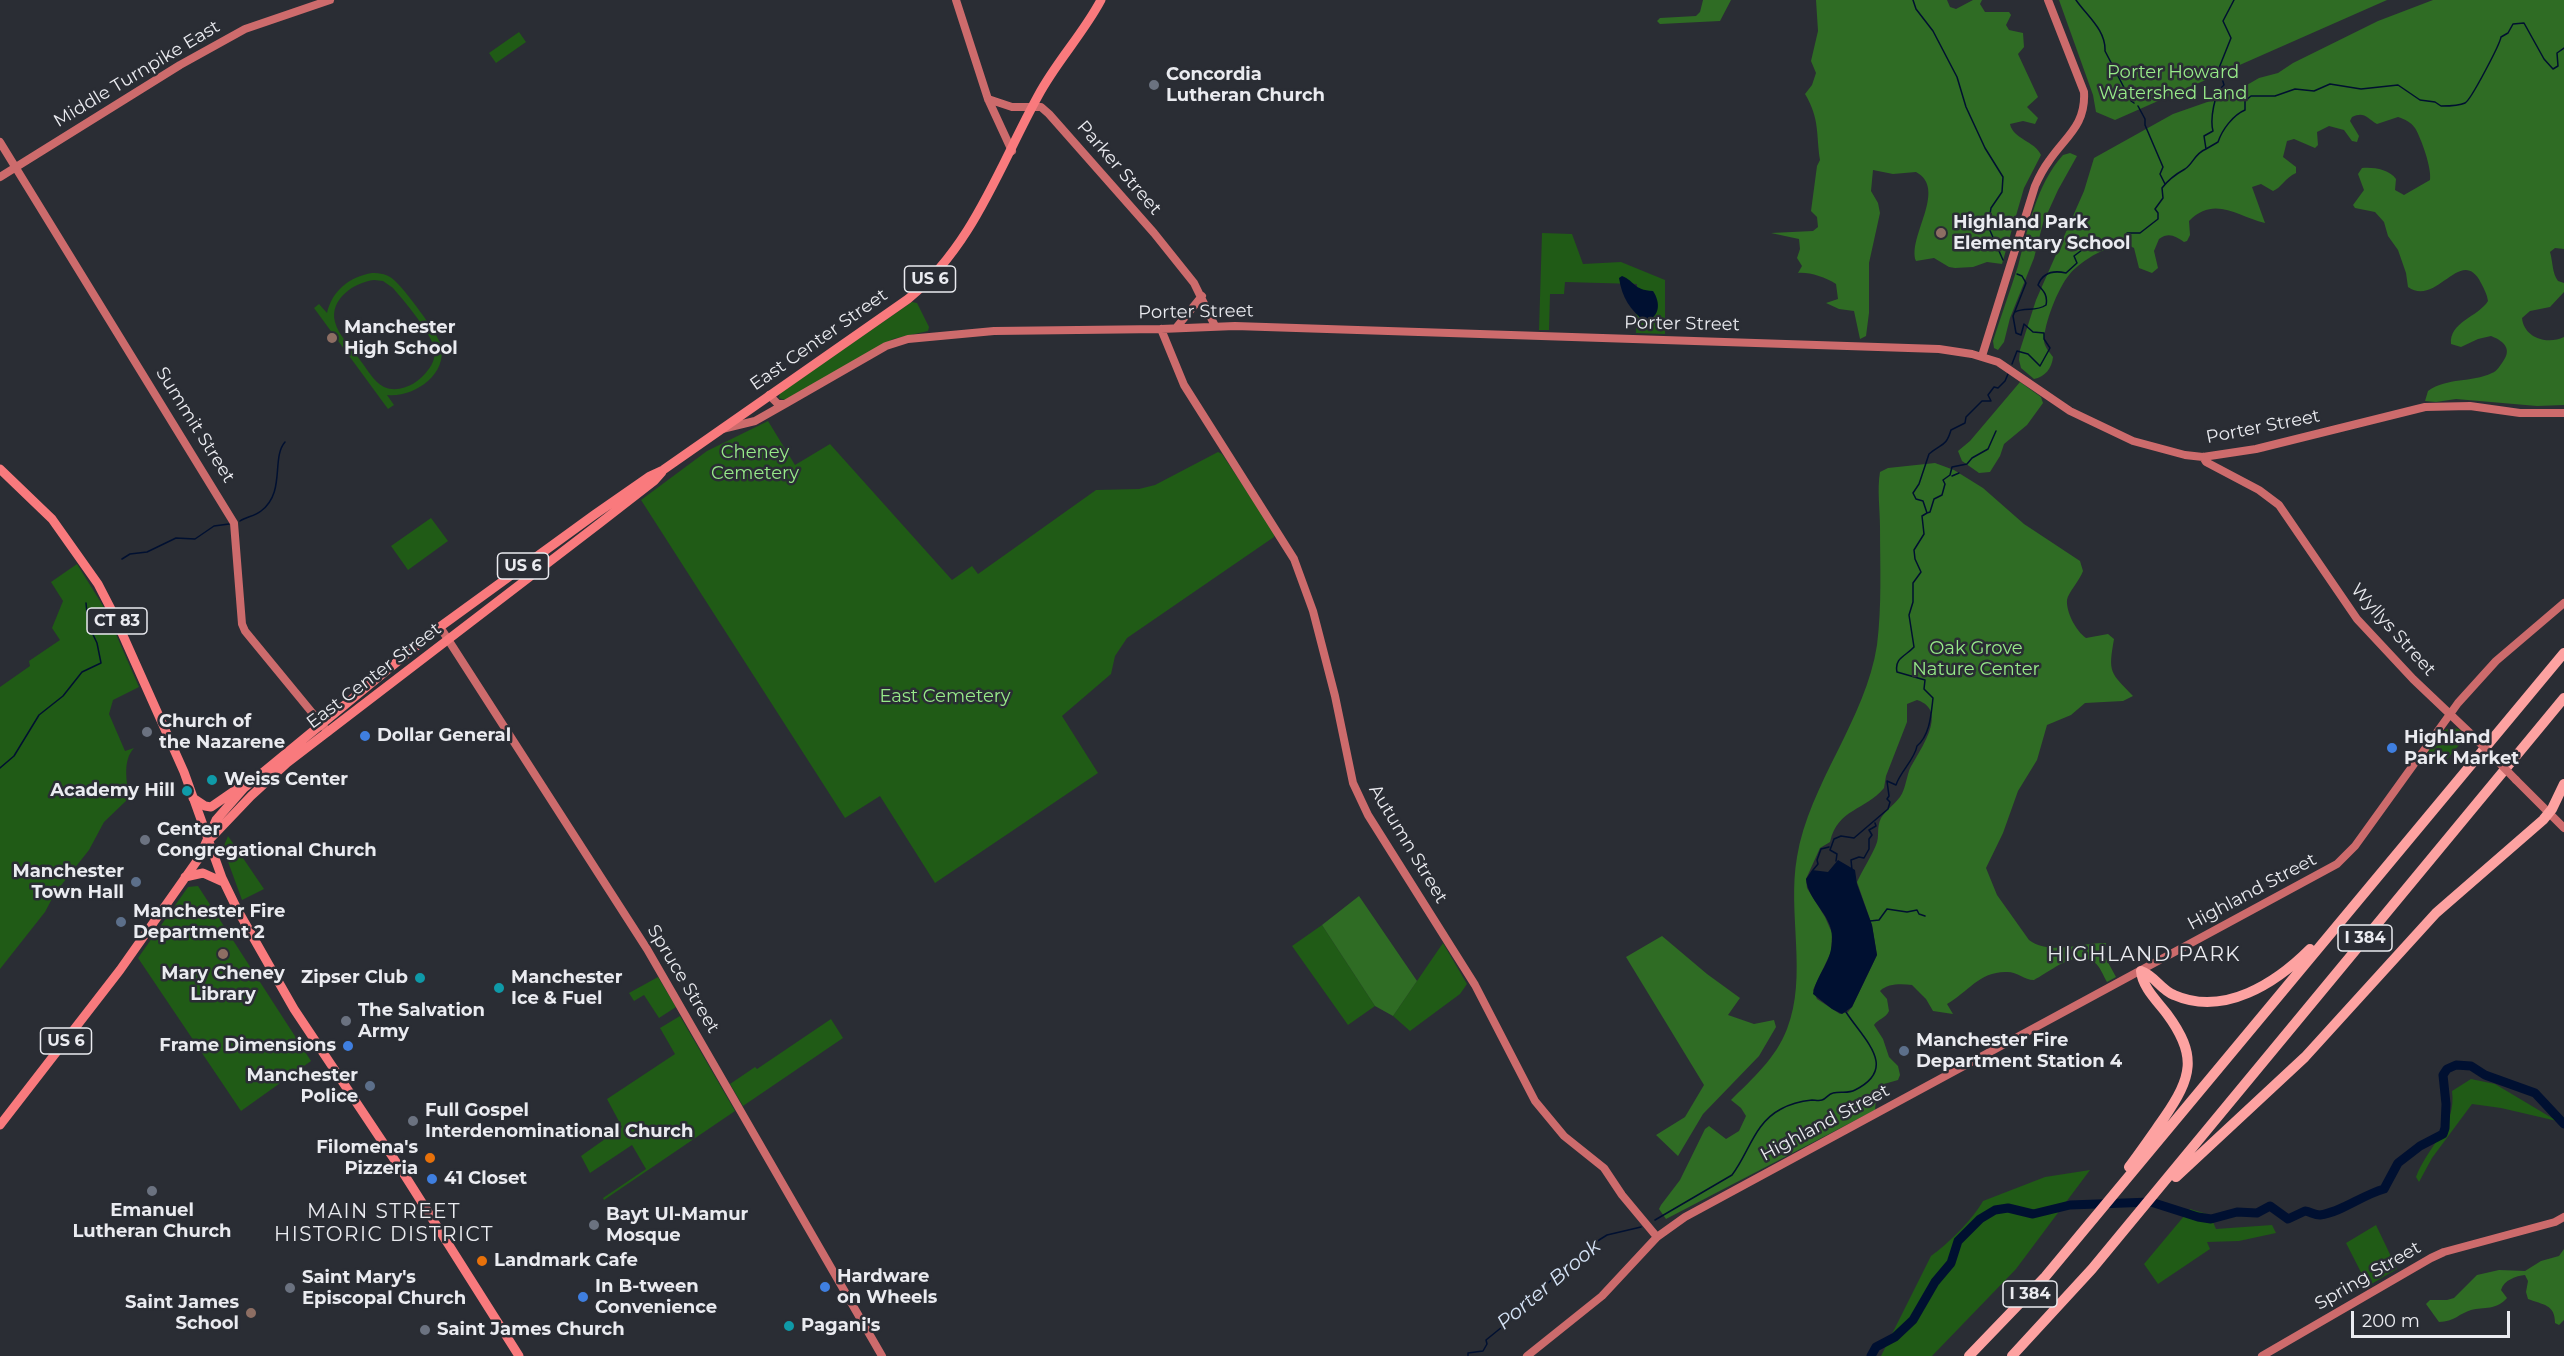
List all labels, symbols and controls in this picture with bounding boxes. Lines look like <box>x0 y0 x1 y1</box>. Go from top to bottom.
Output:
street label: Middle Turnpike East <box>50 16 224 132</box>
park label: Porter Howard Watershed Land <box>2099 62 2247 104</box>
place label: Concordia Lutheran Church <box>1166 64 1325 106</box>
marker: Concordia Lutheran Church <box>1147 78 1161 92</box>
street label: Parker Street <box>1072 116 1166 220</box>
place label: Highland Park Elementary School <box>1953 212 2130 254</box>
marker: Highland Park Elementary School <box>1934 226 1948 240</box>
road number: US 6 <box>904 266 956 292</box>
street label: East Center Street <box>746 284 892 396</box>
street label: Porter Street <box>1138 300 1254 324</box>
street label: Porter Street <box>1624 312 1740 336</box>
place label: Manchester High School <box>344 317 458 360</box>
marker: Manchester High School <box>325 331 339 345</box>
street label: Summit Street <box>151 363 239 487</box>
street label: Porter Street <box>2204 405 2322 449</box>
park label: Cheney Cemetery <box>711 442 799 484</box>
road number: US 6 <box>498 553 548 579</box>
street label: Wyllys Street <box>2346 579 2440 681</box>
road number: CT 83 <box>87 608 147 634</box>
street label: East Center Street <box>302 618 446 734</box>
park label: Oak Grove Nature Center <box>1912 638 2040 680</box>
park label: East Cemetery <box>879 686 1011 708</box>
place label: Church of the Nazarene <box>159 711 285 754</box>
marker: Church of the Nazarene <box>140 725 154 739</box>
place label: Dollar General <box>377 725 511 747</box>
place label: Highland Park Market <box>2404 727 2519 770</box>
marker: Dollar General <box>358 729 372 743</box>
marker: Highland Park Market <box>2385 741 2399 755</box>
place label: Weiss Center <box>224 769 348 791</box>
marker: Weiss Center <box>205 773 219 787</box>
place label: Academy Hill <box>50 780 175 802</box>
street label: Autumn Street <box>1364 781 1452 907</box>
marker: Academy Hill <box>180 784 194 798</box>
place label: Center Congregational Church <box>157 819 377 862</box>
marker: Center Congregational Church <box>138 833 152 847</box>
street label: Highland Street <box>2184 849 2320 935</box>
place label: Manchester Town Hall <box>13 861 124 904</box>
marker: Manchester Town Hall <box>129 875 143 889</box>
place label: Manchester Fire Department 2 <box>133 901 285 944</box>
marker: Manchester Fire Department 2 <box>114 915 128 929</box>
street label: Spruce Street <box>642 921 724 1037</box>
road number: I 384 <box>2338 925 2392 951</box>
district label: HIGHLAND PARK <box>2047 943 2241 967</box>
marker: Mary Cheney Library <box>216 947 230 961</box>
place label: Mary Cheney Library <box>161 963 285 1006</box>
place label: Zipser Club <box>301 967 408 989</box>
place label: Manchester Ice & Fuel <box>511 967 622 1010</box>
marker: Zipser Club <box>413 971 427 985</box>
marker: Manchester Ice & Fuel <box>492 981 506 995</box>
place label: The Salvation Army <box>358 1000 485 1042</box>
marker: The Salvation Army <box>339 1014 353 1028</box>
road number: US 6 <box>40 1028 92 1054</box>
place label: Manchester Fire Department Station 4 <box>1916 1030 2122 1072</box>
place label: Frame Dimensions <box>159 1035 336 1057</box>
marker: Frame Dimensions <box>341 1039 355 1053</box>
marker: Manchester Fire Department Station 4 <box>1897 1044 1911 1058</box>
place label: Manchester Police <box>247 1065 358 1108</box>
marker: Manchester Police <box>363 1079 377 1093</box>
street label: Highland Street <box>1757 1080 1893 1166</box>
place label: Full Gospel Interdenominational Church <box>425 1100 693 1142</box>
marker: Full Gospel Interdenominational Church <box>406 1114 420 1128</box>
place label: Filomena's Pizzeria <box>316 1137 418 1180</box>
marker: Filomena's Pizzeria <box>423 1151 437 1165</box>
place label: 41 Closet <box>444 1168 527 1190</box>
marker: 41 Closet <box>425 1172 439 1186</box>
marker: Emanuel Lutheran Church <box>145 1184 159 1198</box>
place label: Emanuel Lutheran Church <box>72 1200 232 1242</box>
district label: MAIN STREET HISTORIC DISTRICT <box>274 1200 494 1247</box>
place label: Bayt Ul-Mamur Mosque <box>606 1204 748 1246</box>
marker: Bayt Ul-Mamur Mosque <box>587 1218 601 1232</box>
water label: Porter Brook <box>1492 1235 1606 1335</box>
street label: Spring Street <box>2311 1237 2425 1315</box>
place label: Landmark Cafe <box>494 1250 638 1272</box>
marker: Landmark Cafe <box>475 1254 489 1268</box>
place label: Hardware on Wheels <box>837 1266 937 1308</box>
place label: Saint Mary's Episcopal Church <box>302 1267 466 1310</box>
place label: In B-tween Convenience <box>595 1276 717 1318</box>
marker: Hardware on Wheels <box>818 1280 832 1294</box>
marker: Saint Mary's Episcopal Church <box>283 1281 297 1295</box>
road number: I 384 <box>2003 1281 2057 1307</box>
marker: In B-tween Convenience <box>576 1290 590 1304</box>
place label: Saint James School <box>125 1292 239 1334</box>
scale bar <box>2354 1299 2513 1337</box>
marker: Saint James School <box>244 1306 258 1320</box>
text: 200 m <box>2362 1310 2420 1332</box>
place label: Pagani's <box>801 1315 880 1337</box>
place label: Saint James Church <box>437 1319 625 1341</box>
marker: Pagani's <box>782 1319 796 1333</box>
marker: Saint James Church <box>418 1323 432 1337</box>

